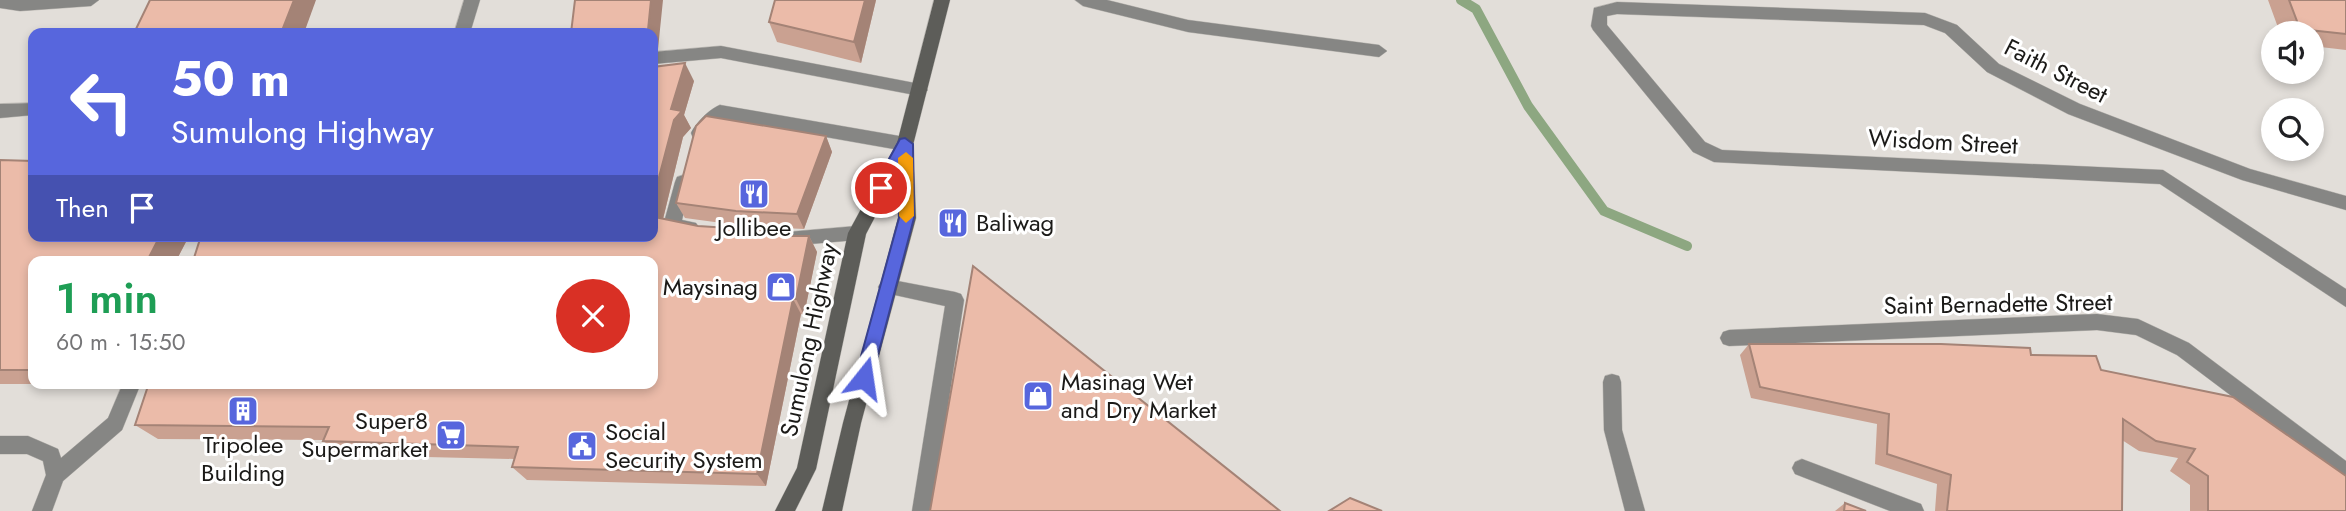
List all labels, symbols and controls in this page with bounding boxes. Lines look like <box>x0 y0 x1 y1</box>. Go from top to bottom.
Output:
map controls <box>2261 21 2324 161</box>
button: sound <box>2261 21 2324 84</box>
street label: Faith Street <box>1998 30 2114 112</box>
text: 50 m <box>171 44 290 114</box>
icon: left <box>56 56 147 147</box>
button: search <box>2261 98 2324 161</box>
text: Sumulong Highway <box>171 109 434 155</box>
street label: Wisdom Street <box>1867 120 2019 163</box>
pin <box>851 158 911 218</box>
icon: arrive <box>862 169 900 207</box>
restaurant icon: Jollibee <box>737 177 771 211</box>
text: Then <box>56 189 109 227</box>
icon: arrive <box>123 189 161 227</box>
place label: Baliwag <box>976 205 1054 240</box>
restaurant icon: Baliwag <box>936 206 970 240</box>
place label: Jollibee <box>714 210 791 245</box>
street label: Sumulong Highway <box>771 239 846 440</box>
text: 1 min <box>56 268 158 329</box>
place label: Maysinag <box>663 269 758 304</box>
shop icon: Maysinag <box>764 270 798 304</box>
button: close <box>556 279 630 353</box>
street label: Saint Bernadette Street <box>1883 284 2113 323</box>
text: 60 m · 15:50 <box>56 325 186 359</box>
position arrow <box>827 341 901 415</box>
place label: Masinag Wet and Dry Market <box>1061 364 1217 427</box>
shop icon: Masinag Wet and Dry Market <box>1021 379 1055 413</box>
building icon: Tripolee Building <box>226 394 260 428</box>
place label: Super8 Supermarket <box>301 403 428 466</box>
place label: Social Security System <box>605 414 763 477</box>
supermarket icon: Super8 Supermarket <box>434 418 468 452</box>
place label: Tripolee Building <box>201 427 285 490</box>
public building icon: Social Security System <box>565 429 599 463</box>

